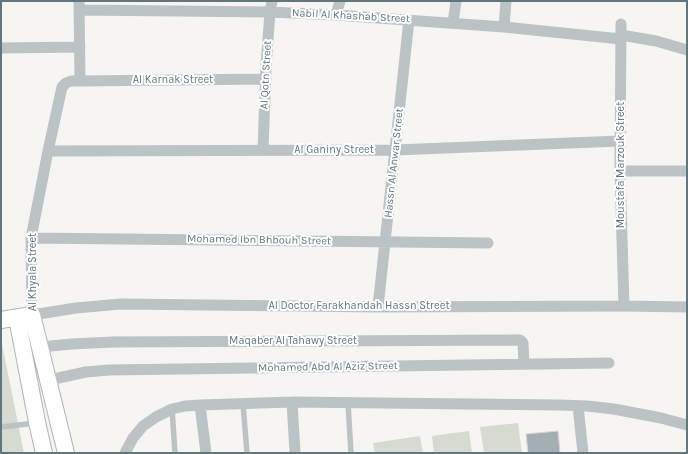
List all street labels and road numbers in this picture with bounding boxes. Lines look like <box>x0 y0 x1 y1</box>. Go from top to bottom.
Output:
street label: Nabil Al Khashab Street <box>292 6 410 26</box>
street label: Al Qotn Street <box>258 40 274 110</box>
street label: Al Karnak Street <box>133 73 213 87</box>
street label: Moustafa Marzouk Street <box>614 102 628 228</box>
street label: Hassn Al Anwar Street <box>382 108 406 218</box>
street label: Al Ganiny Street <box>294 143 374 157</box>
street label: Mohamed Ibn Bhbouh Street <box>187 232 331 248</box>
street label: Al Khyala Street <box>26 233 40 311</box>
street label: Al Doctor Farakhandah Hassn Street <box>268 299 450 313</box>
street label: Maqaber Al Tahawy Street <box>229 334 357 348</box>
street label: Mohamed Abd Al Aziz Street <box>258 359 398 375</box>

